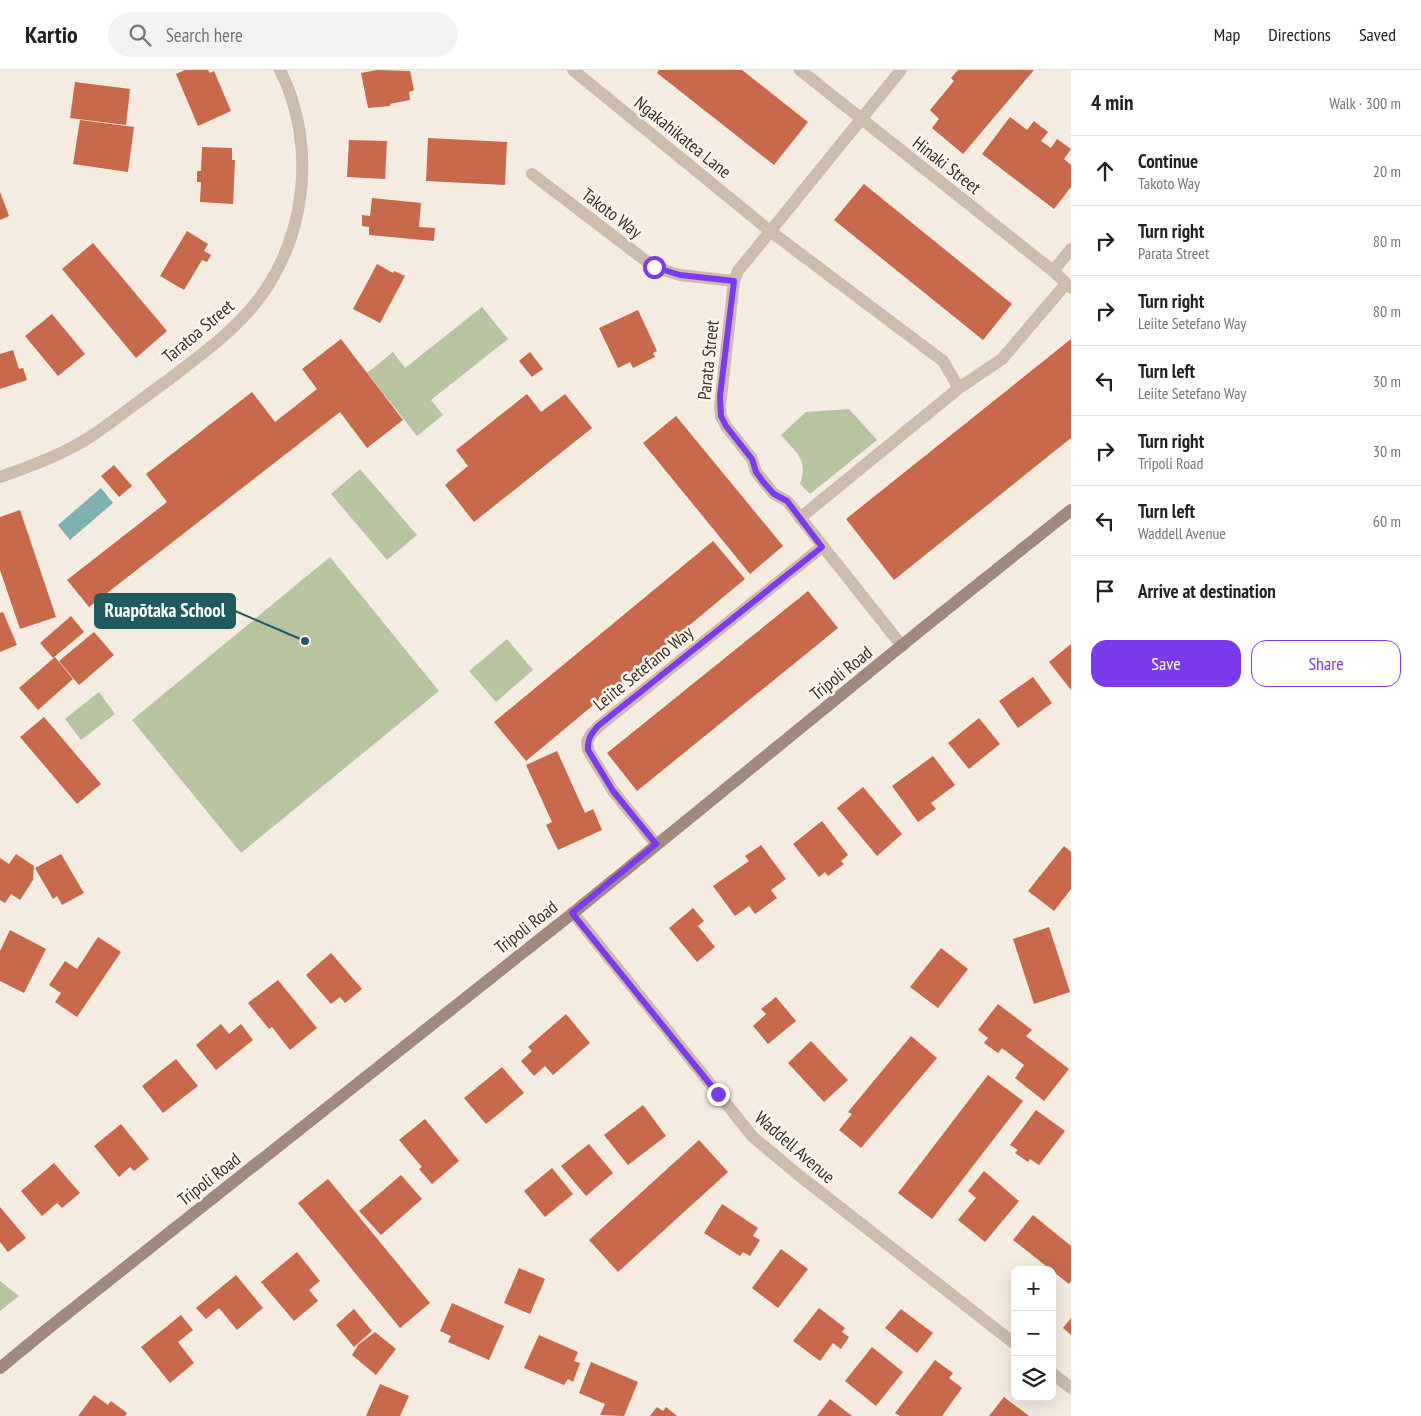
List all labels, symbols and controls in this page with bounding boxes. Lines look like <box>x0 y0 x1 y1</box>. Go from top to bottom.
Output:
search box <box>108 12 458 57</box>
text: Kartio <box>25 19 78 50</box>
icon: search <box>126 21 154 49</box>
text: Search here <box>166 23 243 47</box>
text: Map <box>1214 23 1240 46</box>
text: Directions <box>1268 23 1331 46</box>
text: Saved <box>1359 23 1396 46</box>
text: 4 min <box>1091 89 1133 116</box>
street label: Ngakahikatea Lane <box>630 91 736 183</box>
text: Walk · 300 m <box>1329 93 1401 113</box>
street label: Hinaki Street <box>908 131 986 199</box>
text: Continue <box>1138 149 1198 173</box>
icon: ahead <box>1091 157 1119 185</box>
text: 20 m <box>1373 161 1401 181</box>
text: Takoto Way <box>1138 173 1200 193</box>
street label: Takoto Way <box>577 183 647 243</box>
text: Turn right <box>1138 219 1204 243</box>
icon: right <box>1091 227 1119 255</box>
text: 80 m <box>1373 231 1401 251</box>
text: Parata Street <box>1138 243 1209 263</box>
route start <box>643 256 666 279</box>
text: Turn right <box>1138 289 1204 313</box>
street label: Taratoa Street <box>157 294 239 368</box>
icon: right <box>1091 297 1119 325</box>
text: 80 m <box>1373 301 1401 321</box>
text: Leiite Setefano Way <box>1138 313 1246 333</box>
street label: Parata Street <box>692 319 724 401</box>
text: Turn left <box>1138 359 1195 383</box>
icon: left <box>1091 367 1119 395</box>
text: 30 m <box>1373 371 1401 391</box>
text: Leiite Setefano Way <box>1138 383 1246 403</box>
text: Turn right <box>1138 429 1204 453</box>
icon: right <box>1091 437 1119 465</box>
text: 30 m <box>1373 441 1401 461</box>
text: Tripoli Road <box>1138 453 1203 473</box>
text: Turn left <box>1138 499 1195 523</box>
icon: left <box>1091 507 1119 535</box>
text: 60 m <box>1373 511 1401 531</box>
text: Waddell Avenue <box>1138 523 1226 543</box>
icon: arrive <box>1091 577 1119 605</box>
text: Arrive at destination <box>1138 579 1276 603</box>
callout: Ruapōtaka School <box>95 594 235 628</box>
text: Ruapōtaka School <box>105 598 226 622</box>
street label: Leiite Setefano Way <box>588 621 698 715</box>
button: Save <box>1091 640 1241 687</box>
button: Share <box>1251 640 1401 687</box>
street label: Tripoli Road <box>805 641 877 705</box>
street label: Tripoli Road <box>490 895 562 959</box>
route end <box>707 1083 730 1106</box>
street label: Waddell Avenue <box>750 1106 840 1188</box>
street label: Tripoli Road <box>173 1147 245 1211</box>
map controls <box>1011 1266 1056 1401</box>
button: + <box>1011 1266 1056 1311</box>
button: − <box>1011 1311 1056 1356</box>
button: layers <box>1011 1356 1056 1401</box>

